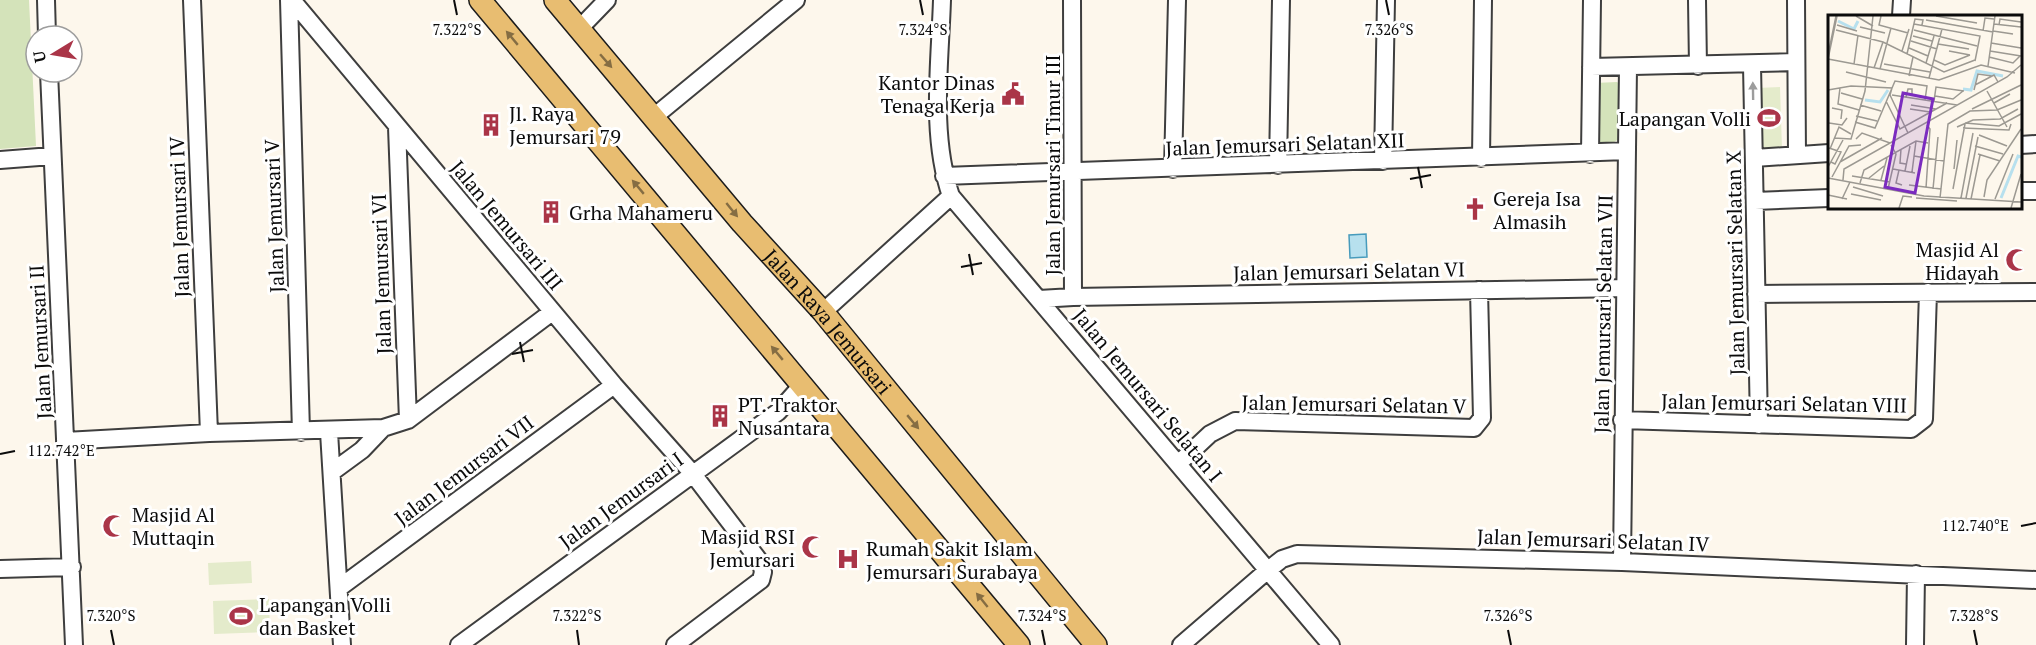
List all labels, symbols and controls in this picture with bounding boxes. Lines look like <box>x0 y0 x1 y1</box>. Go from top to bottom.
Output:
inset map <box>1828 15 2021 208</box>
text: 7.322°S <box>432 19 482 39</box>
text: 7.324°S <box>898 19 948 39</box>
text: 7.326°S <box>1364 19 1414 39</box>
north arrow <box>24 24 84 84</box>
one-way arrow <box>506 30 519 46</box>
text: U <box>27 49 51 65</box>
one-way arrow <box>600 53 613 68</box>
street label: Jalan Jemursari Timur III <box>1039 54 1066 276</box>
place label: Kantor Dinas Tenaga Kerja <box>878 69 995 119</box>
public building icon: Kantor Dinas Tenaga Kerja <box>1000 81 1026 107</box>
one-way arrow <box>1748 81 1758 100</box>
place label: Jl. Raya Jemursari 79 <box>509 100 621 150</box>
place label: Lapangan Volli <box>1619 105 1751 132</box>
sports icon: Lapangan Volli <box>1756 105 1782 131</box>
building icon: Jl. Raya Jemursari 79 <box>478 112 504 138</box>
street label: Jalan Jemursari Selatan XII <box>1165 126 1405 162</box>
street label: Jalan Jemursari IV <box>163 136 195 298</box>
street label: Jalan Jemursari V <box>258 139 290 293</box>
street label: Jalan Jemursari Selatan X <box>1720 150 1750 376</box>
street label: Jalan Jemursari III <box>445 154 569 296</box>
one-way arrow <box>632 180 645 195</box>
place label: Gereja Isa Almasih <box>1493 185 1581 235</box>
street label: Jalan Jemursari VI <box>365 193 397 355</box>
street label: Jalan Jemursari Selatan VII <box>1587 194 1619 434</box>
church icon: Gereja Isa Almasih <box>1462 196 1488 222</box>
building icon: Grha Mahameru <box>538 199 564 225</box>
place label: Grha Mahameru <box>569 199 713 226</box>
one-way arrow <box>725 202 738 218</box>
place label: Masjid Al Hidayah <box>1916 236 1999 286</box>
street label: Jalan Raya Jemursari <box>758 243 898 400</box>
mosque icon: Masjid Al Hidayah <box>2004 247 2030 273</box>
street label: Jalan Jemursari Selatan VI <box>1233 255 1465 287</box>
street label: Jalan Jemursari II <box>22 264 58 420</box>
street label: Jalan Jemursari Selatan I <box>1067 303 1229 487</box>
one-way arrow <box>771 346 784 361</box>
street label: Jalan Jemursari Selatan VIII <box>1661 387 1907 419</box>
street label: Jalan Jemursari Selatan V <box>1241 389 1467 419</box>
place label: PT. Traktor Nusantara <box>738 391 837 441</box>
building icon: PT. Traktor Nusantara <box>707 403 733 429</box>
street label: Jalan Jemursari VII <box>389 409 539 531</box>
one-way arrow <box>906 414 919 429</box>
text: 112.742°E <box>27 440 95 460</box>
street label: Jalan Jemursari I <box>553 446 689 554</box>
place label: Masjid Al Muttaqin <box>132 501 215 551</box>
mosque icon: Masjid Al Muttaqin <box>101 513 127 539</box>
text: 112.740°E <box>1941 515 2009 535</box>
street label: Jalan Jemursari Selatan IV <box>1476 522 1710 558</box>
place label: Masjid RSI Jemursari <box>701 523 795 573</box>
mosque icon: Masjid RSI Jemursari <box>800 534 826 560</box>
place label: Rumah Sakit Islam Jemursari Surabaya <box>866 535 1038 585</box>
hospital icon: Rumah Sakit Islam Jemursari Surabaya <box>835 546 861 572</box>
place label: Lapangan Volli dan Basket <box>259 591 391 641</box>
one-way arrow <box>975 592 988 608</box>
sports icon: Lapangan Volli dan Basket <box>228 603 254 629</box>
text: 7.320°S <box>86 605 136 625</box>
text: 7.322°S <box>552 605 602 625</box>
text: 7.324°S <box>1017 605 1067 625</box>
text: 7.326°S <box>1483 605 1533 625</box>
text: 7.328°S <box>1949 605 1999 625</box>

